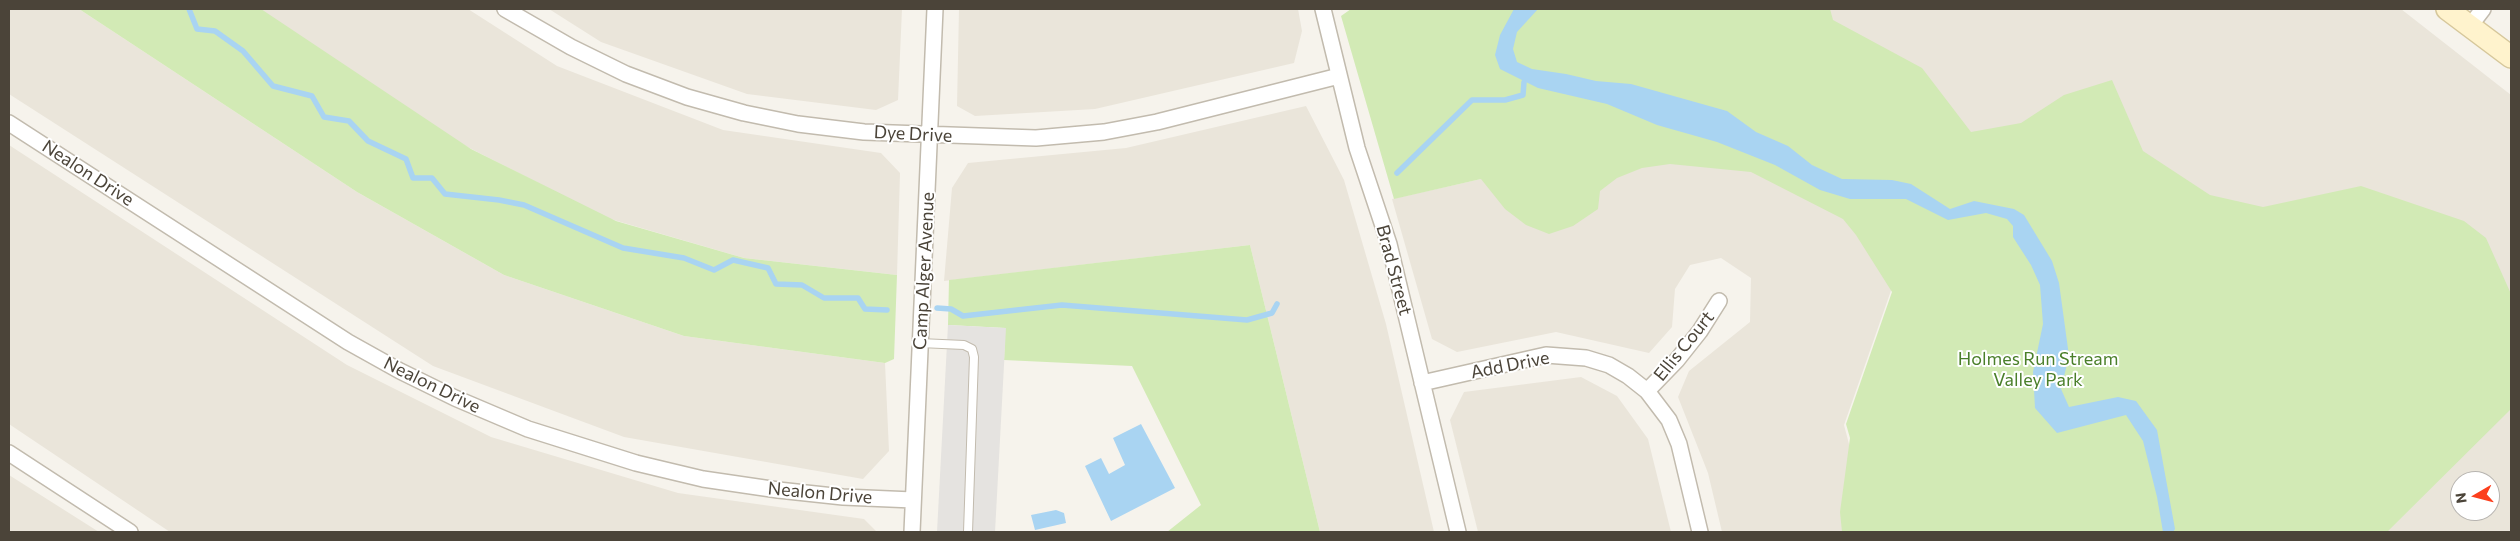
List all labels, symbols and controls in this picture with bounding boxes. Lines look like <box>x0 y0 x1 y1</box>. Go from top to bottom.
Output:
street label: Dye Drive <box>873 121 953 147</box>
street label: Nealon Drive <box>38 135 138 211</box>
street label: Camp Alger Avenue <box>909 191 939 351</box>
street label: Brad Street <box>1372 222 1416 318</box>
street label: Ellis Court <box>1649 307 1719 385</box>
street label: Add Drive <box>1469 347 1551 383</box>
park label: Holmes Run Stream Valley Park <box>1958 348 2118 390</box>
street label: Nealon Drive <box>380 352 484 418</box>
north arrow <box>2450 471 2500 521</box>
street label: Nealon Drive <box>767 478 873 508</box>
text: N <box>2451 492 2470 504</box>

